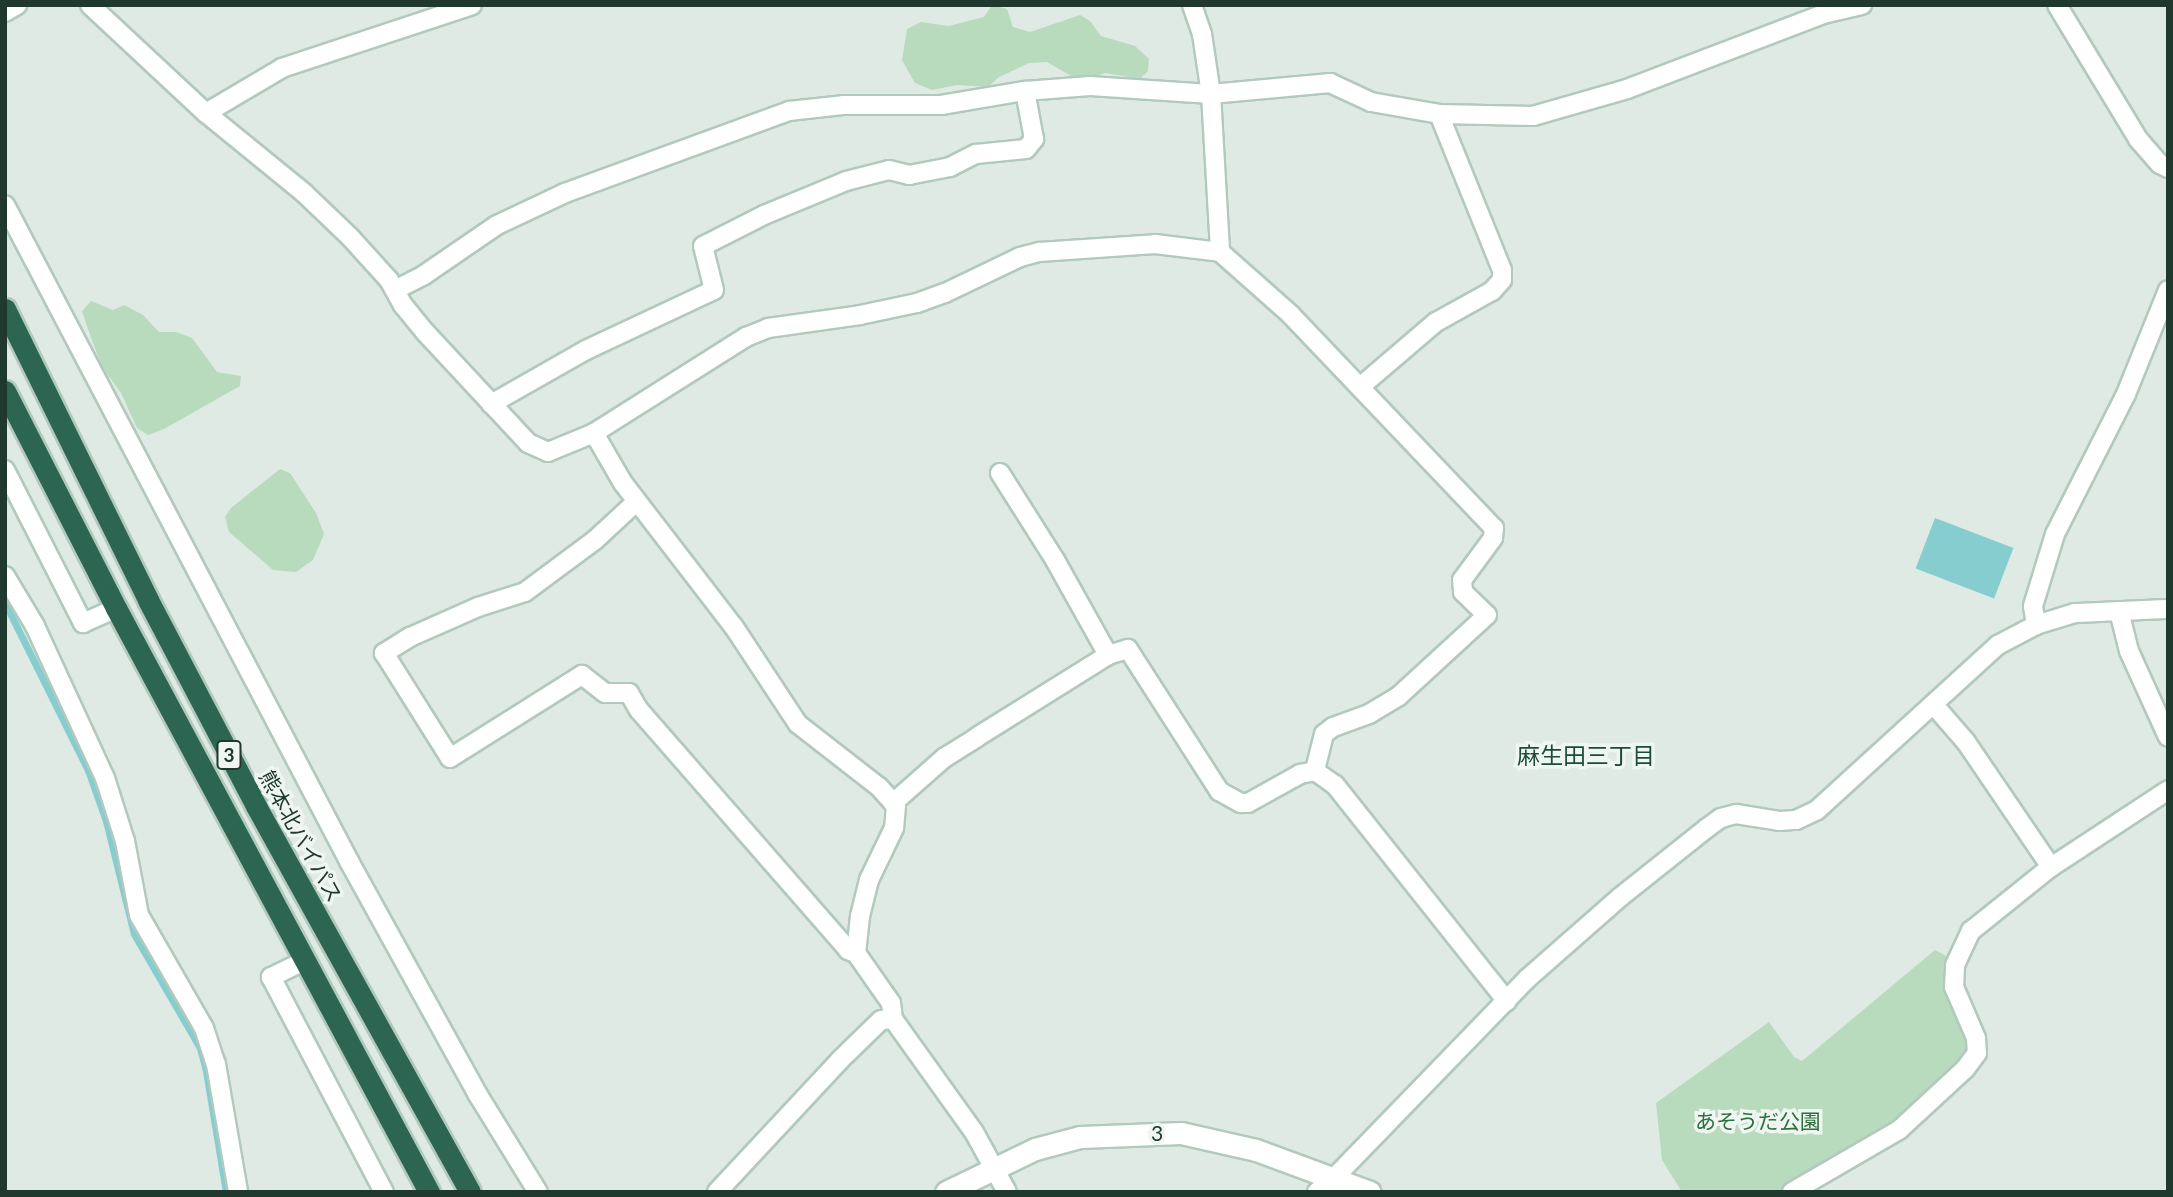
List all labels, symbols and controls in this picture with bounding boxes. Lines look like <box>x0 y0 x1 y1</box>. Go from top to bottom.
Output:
road number: 3 <box>215 740 243 770</box>
district label: 麻生田三丁目 <box>1517 741 1655 769</box>
street label: 熊本北バイパス <box>254 766 348 906</box>
park label: あそうだ公園 <box>1695 1108 1821 1134</box>
street label: 3 <box>1151 1120 1163 1146</box>

